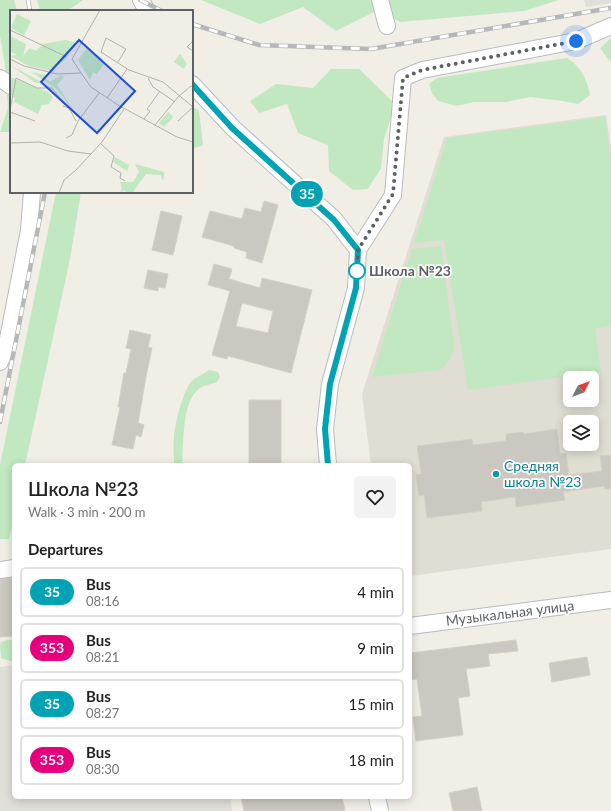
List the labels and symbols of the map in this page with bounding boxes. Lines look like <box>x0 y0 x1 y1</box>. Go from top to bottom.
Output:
inset map <box>10 10 193 193</box>
your location <box>566 31 586 51</box>
line badge: 35 <box>289 181 325 207</box>
marker: Школа №23 <box>348 262 366 280</box>
place label: Школа №23 <box>369 262 451 279</box>
north arrow <box>563 371 599 407</box>
place label: Средняя школа №23 <box>504 457 581 490</box>
marker: Средняя школа №23 <box>491 469 501 479</box>
street label: Музыкальная улица <box>445 596 575 629</box>

